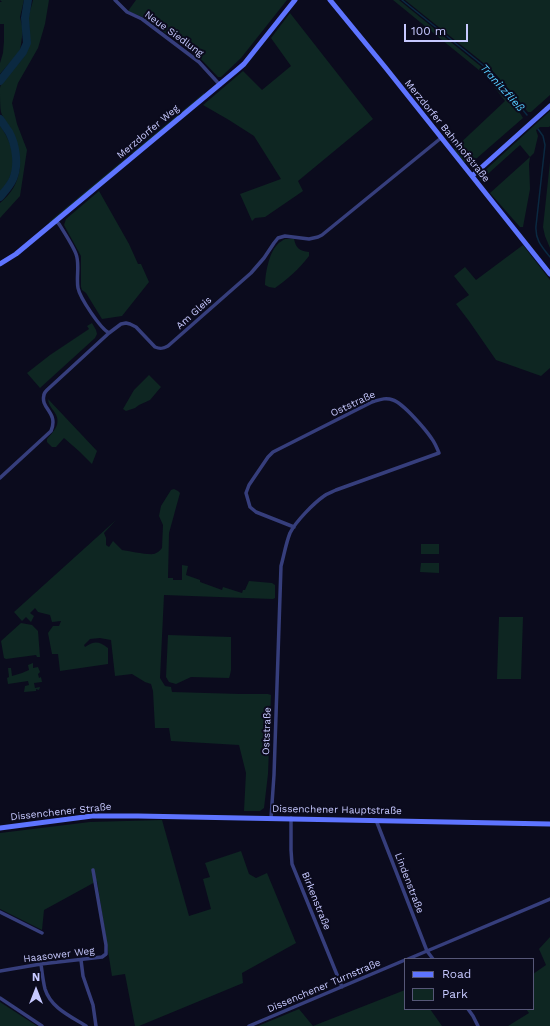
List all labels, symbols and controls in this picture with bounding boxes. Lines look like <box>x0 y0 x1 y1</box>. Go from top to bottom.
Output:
street label: Neue Siedlung <box>142 9 206 59</box>
scale bar <box>406 16 470 42</box>
text: 100 m <box>411 24 446 38</box>
water label: Tranitzfließ <box>477 62 527 114</box>
street label: Merzdorfer Bahnhofstraße <box>402 77 492 185</box>
street label: Merzdorfer Weg <box>115 103 181 161</box>
street label: Am Gleis <box>174 294 214 332</box>
street label: Oststraße <box>329 388 377 420</box>
street label: Oststraße <box>260 707 274 755</box>
street label: Dissenchener Straße <box>10 801 112 823</box>
street label: Dissenchener Hauptstraße <box>272 803 402 817</box>
street label: Lindenstraße <box>392 851 426 915</box>
street label: Birkenstraße <box>299 870 333 932</box>
street label: Haasower Weg <box>23 945 95 965</box>
street label: Dissenchener Turnstraße <box>265 957 383 1015</box>
legend <box>404 958 534 1010</box>
text: Road <box>442 967 471 981</box>
north arrow <box>16 970 56 1010</box>
text: N <box>32 971 40 984</box>
text: Park <box>442 987 468 1001</box>

